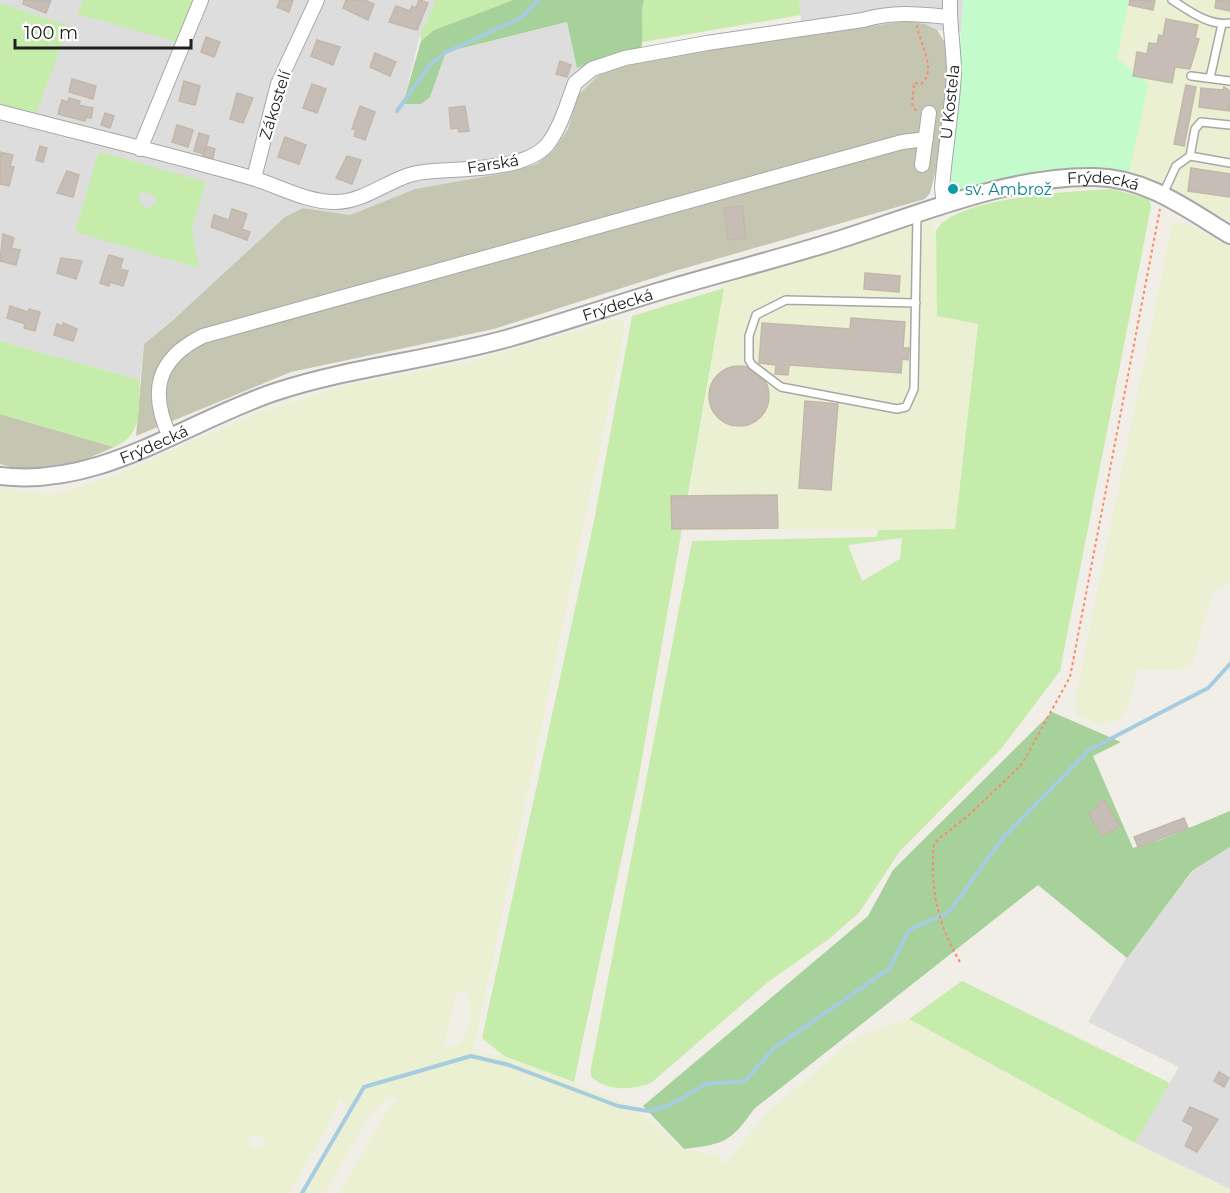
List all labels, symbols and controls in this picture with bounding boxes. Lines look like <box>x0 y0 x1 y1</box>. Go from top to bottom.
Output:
scale bar <box>15 12 190 50</box>
text: 100 m <box>24 22 78 44</box>
street label: U Kostela <box>937 64 963 140</box>
street label: Zákostelí <box>255 67 295 142</box>
street label: Farská <box>466 151 520 177</box>
street label: Frýdecká <box>1066 167 1142 194</box>
place label: sv. Ambrož <box>965 180 1052 199</box>
marker: sv. Ambrož <box>946 182 960 196</box>
street label: Frýdecká <box>580 284 655 325</box>
street label: Frýdecká <box>117 421 191 467</box>

